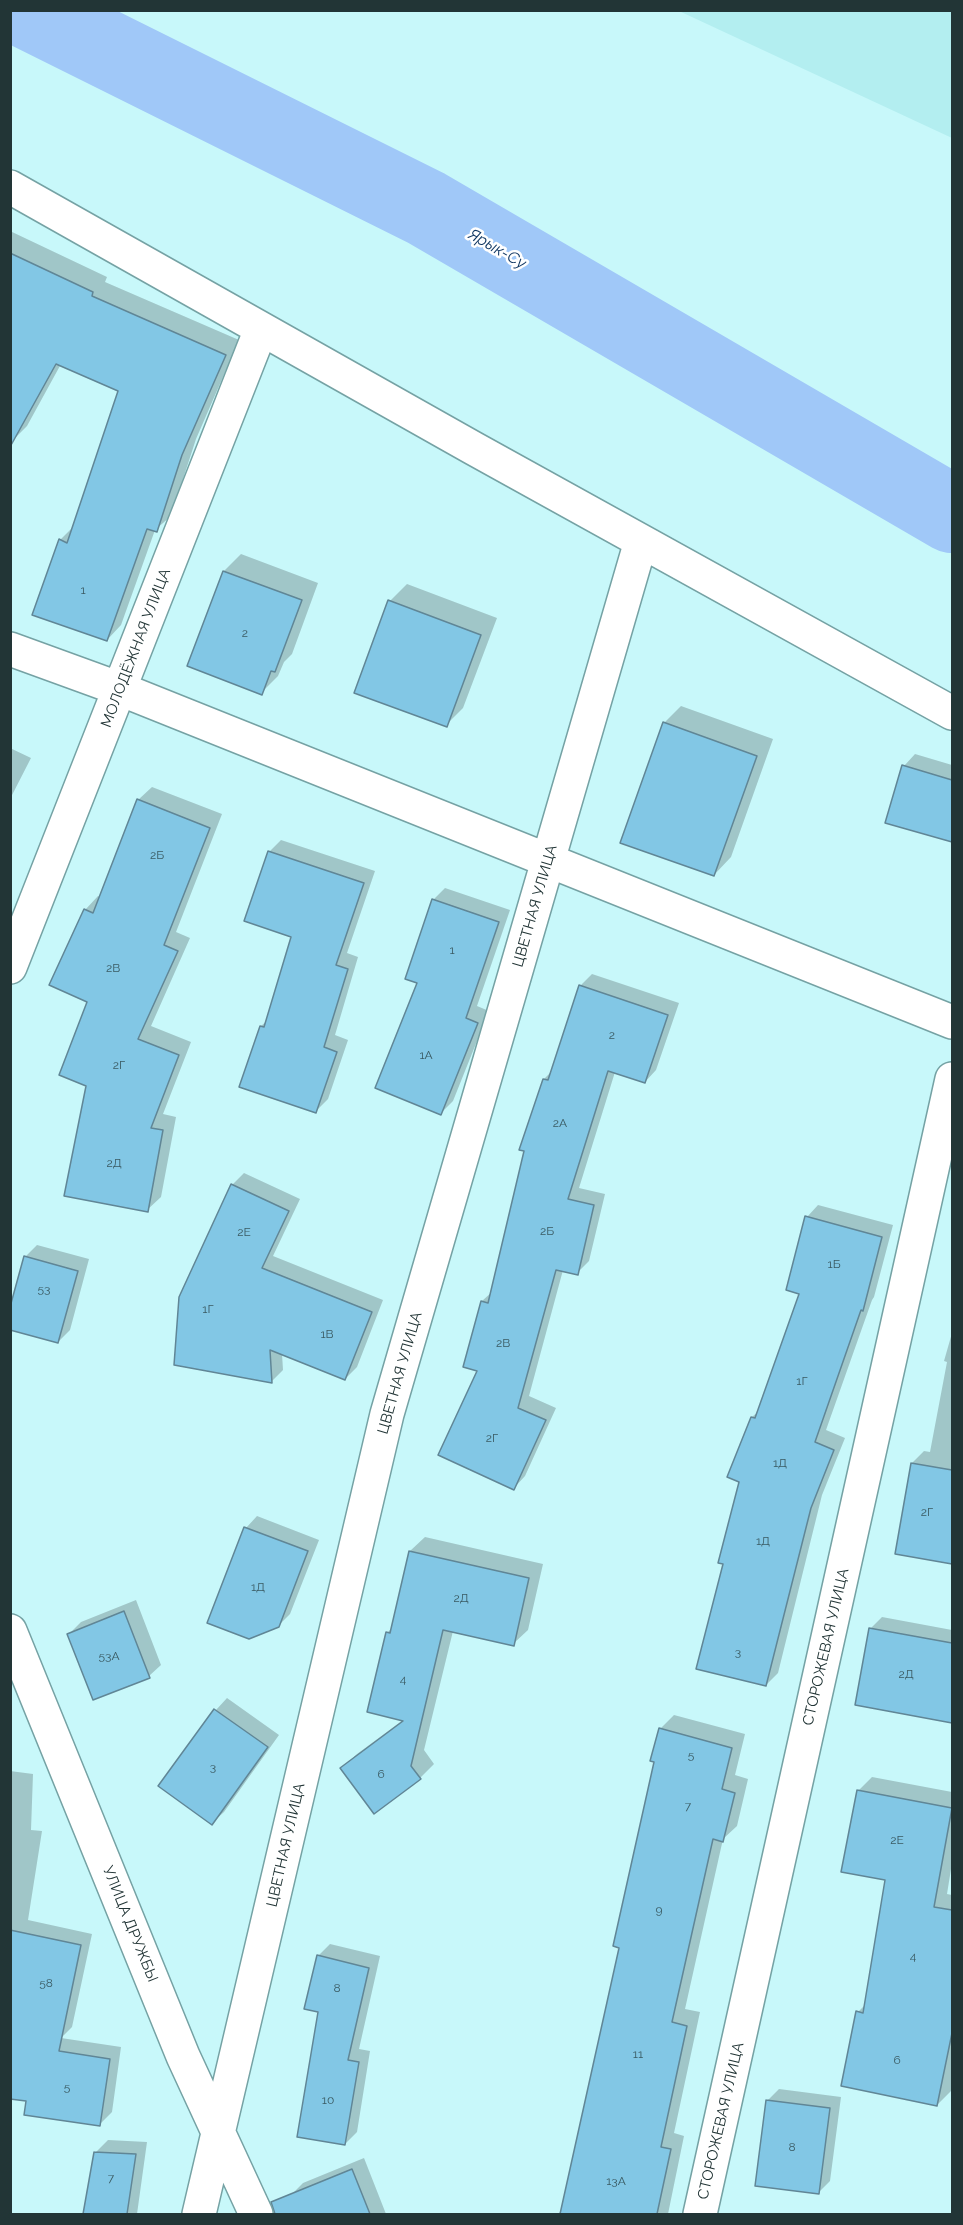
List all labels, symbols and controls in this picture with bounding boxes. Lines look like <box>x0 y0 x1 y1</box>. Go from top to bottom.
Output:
water label: Ярык-Су <box>465 225 529 273</box>
street label: МОЛОДЁЖНАЯ УЛИЦА <box>97 566 175 730</box>
house number: 1 <box>80 583 86 597</box>
house number: 2 <box>242 626 248 640</box>
street label: ЦВЕТНАЯ УЛИЦА <box>509 843 561 969</box>
house number: 2Б <box>150 848 164 862</box>
house number: 1 <box>449 943 455 957</box>
house number: 2В <box>106 961 120 975</box>
house number: 2 <box>609 1028 615 1042</box>
house number: 1А <box>419 1048 433 1062</box>
house number: 2Г <box>113 1058 125 1072</box>
house number: 2А <box>553 1116 567 1130</box>
house number: 2Д <box>106 1156 122 1170</box>
house number: 2Б <box>540 1224 554 1238</box>
house number: 2Е <box>237 1225 251 1239</box>
house number: 1Б <box>828 1257 840 1271</box>
house number: 53 <box>38 1282 50 1296</box>
house number: 1Г <box>202 1302 214 1316</box>
street label: ЦВЕТНАЯ УЛИЦА <box>374 1310 426 1436</box>
house number: 1В <box>320 1327 334 1341</box>
house number: 2В <box>496 1336 510 1350</box>
house number: 1Г <box>796 1374 808 1388</box>
house number: 2Г <box>486 1431 498 1445</box>
house number: 1Д <box>773 1456 787 1470</box>
house number: 2Г <box>921 1505 933 1519</box>
house number: 1Д <box>756 1534 770 1548</box>
street label: СТОРОЖЕВАЯ УЛИЦА <box>799 1567 853 1727</box>
house number: 1Д <box>251 1580 265 1594</box>
house number: 2Д <box>453 1591 469 1605</box>
house number: 3 <box>735 1645 741 1659</box>
house number: 53А <box>98 1649 120 1663</box>
house number: 2Д <box>898 1667 914 1681</box>
house number: 4 <box>400 1672 406 1686</box>
house number: 5 <box>688 1748 694 1762</box>
house number: 3 <box>210 1760 216 1774</box>
house number: 6 <box>377 1767 385 1781</box>
street label: ЦВЕТНАЯ УЛИЦА <box>263 1781 309 1909</box>
house number: 7 <box>685 1799 691 1813</box>
house number: 2Е <box>890 1833 904 1847</box>
street label: УЛИЦА ДРУЖБЫ <box>98 1863 162 1985</box>
house number: 9 <box>655 1903 663 1917</box>
house number: 4 <box>910 1949 916 1963</box>
house number: 58 <box>39 1976 53 1990</box>
house number: 8 <box>333 1981 341 1995</box>
street label: СТОРОЖЕВАЯ УЛИЦА <box>694 2041 748 2201</box>
house number: 11 <box>633 2047 643 2061</box>
house number: 6 <box>893 2053 901 2067</box>
house number: 5 <box>64 2080 70 2094</box>
house number: 10 <box>322 2093 334 2107</box>
house number: 8 <box>788 2140 796 2154</box>
house number: 7 <box>108 2171 114 2185</box>
house number: 13А <box>606 2174 626 2188</box>

